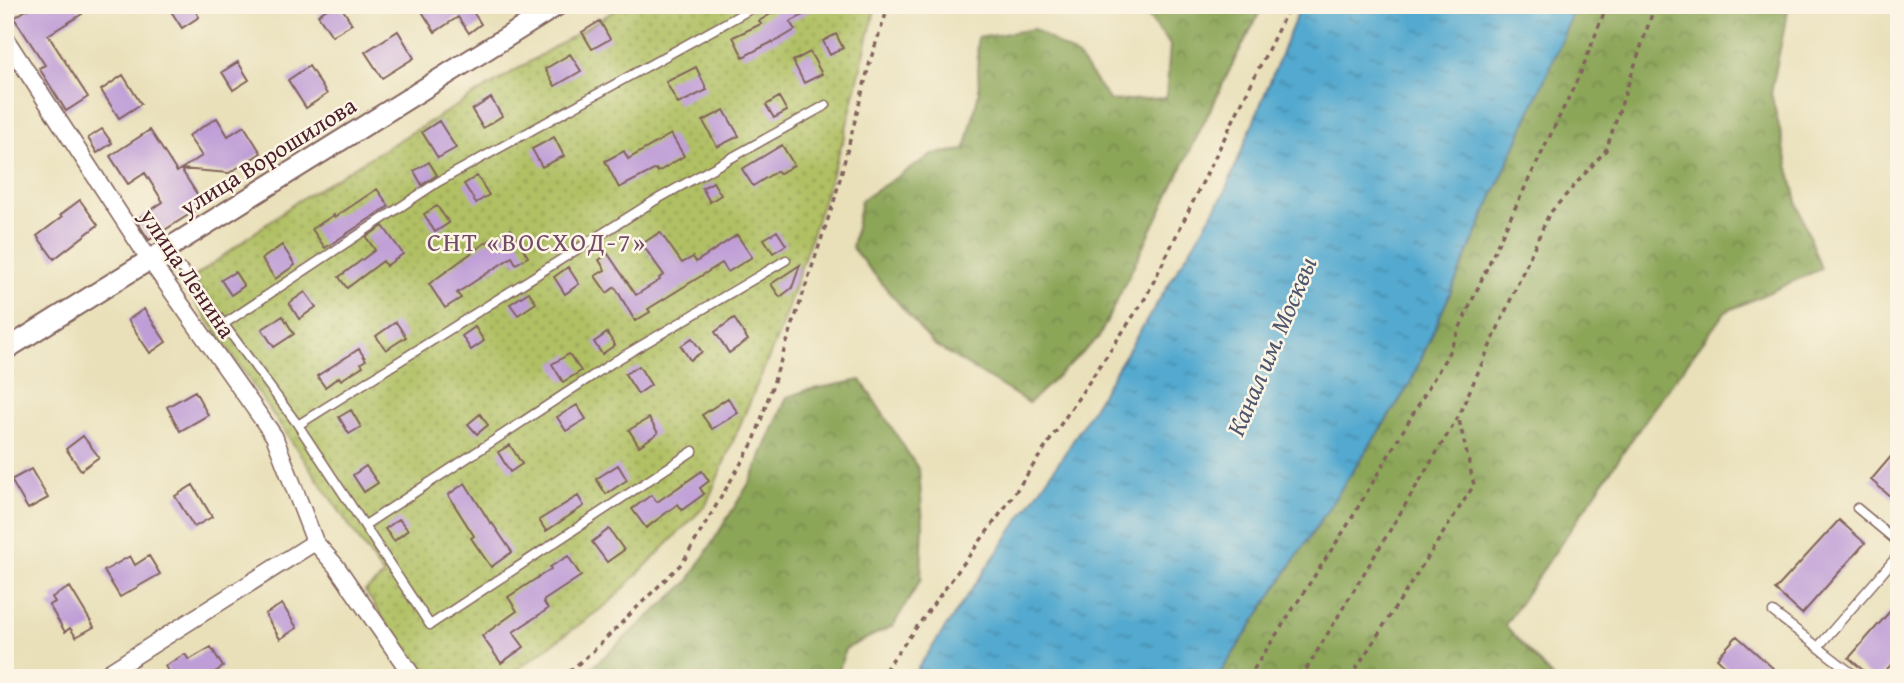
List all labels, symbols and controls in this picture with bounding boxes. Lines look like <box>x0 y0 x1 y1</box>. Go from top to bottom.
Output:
street label: улица Ворошилова <box>172 87 363 225</box>
street label: улица Ленина <box>131 200 245 345</box>
district label: СНТ «ВОСХОД-7» <box>427 222 647 261</box>
water label: Канал им. Москвы <box>1216 250 1326 442</box>

